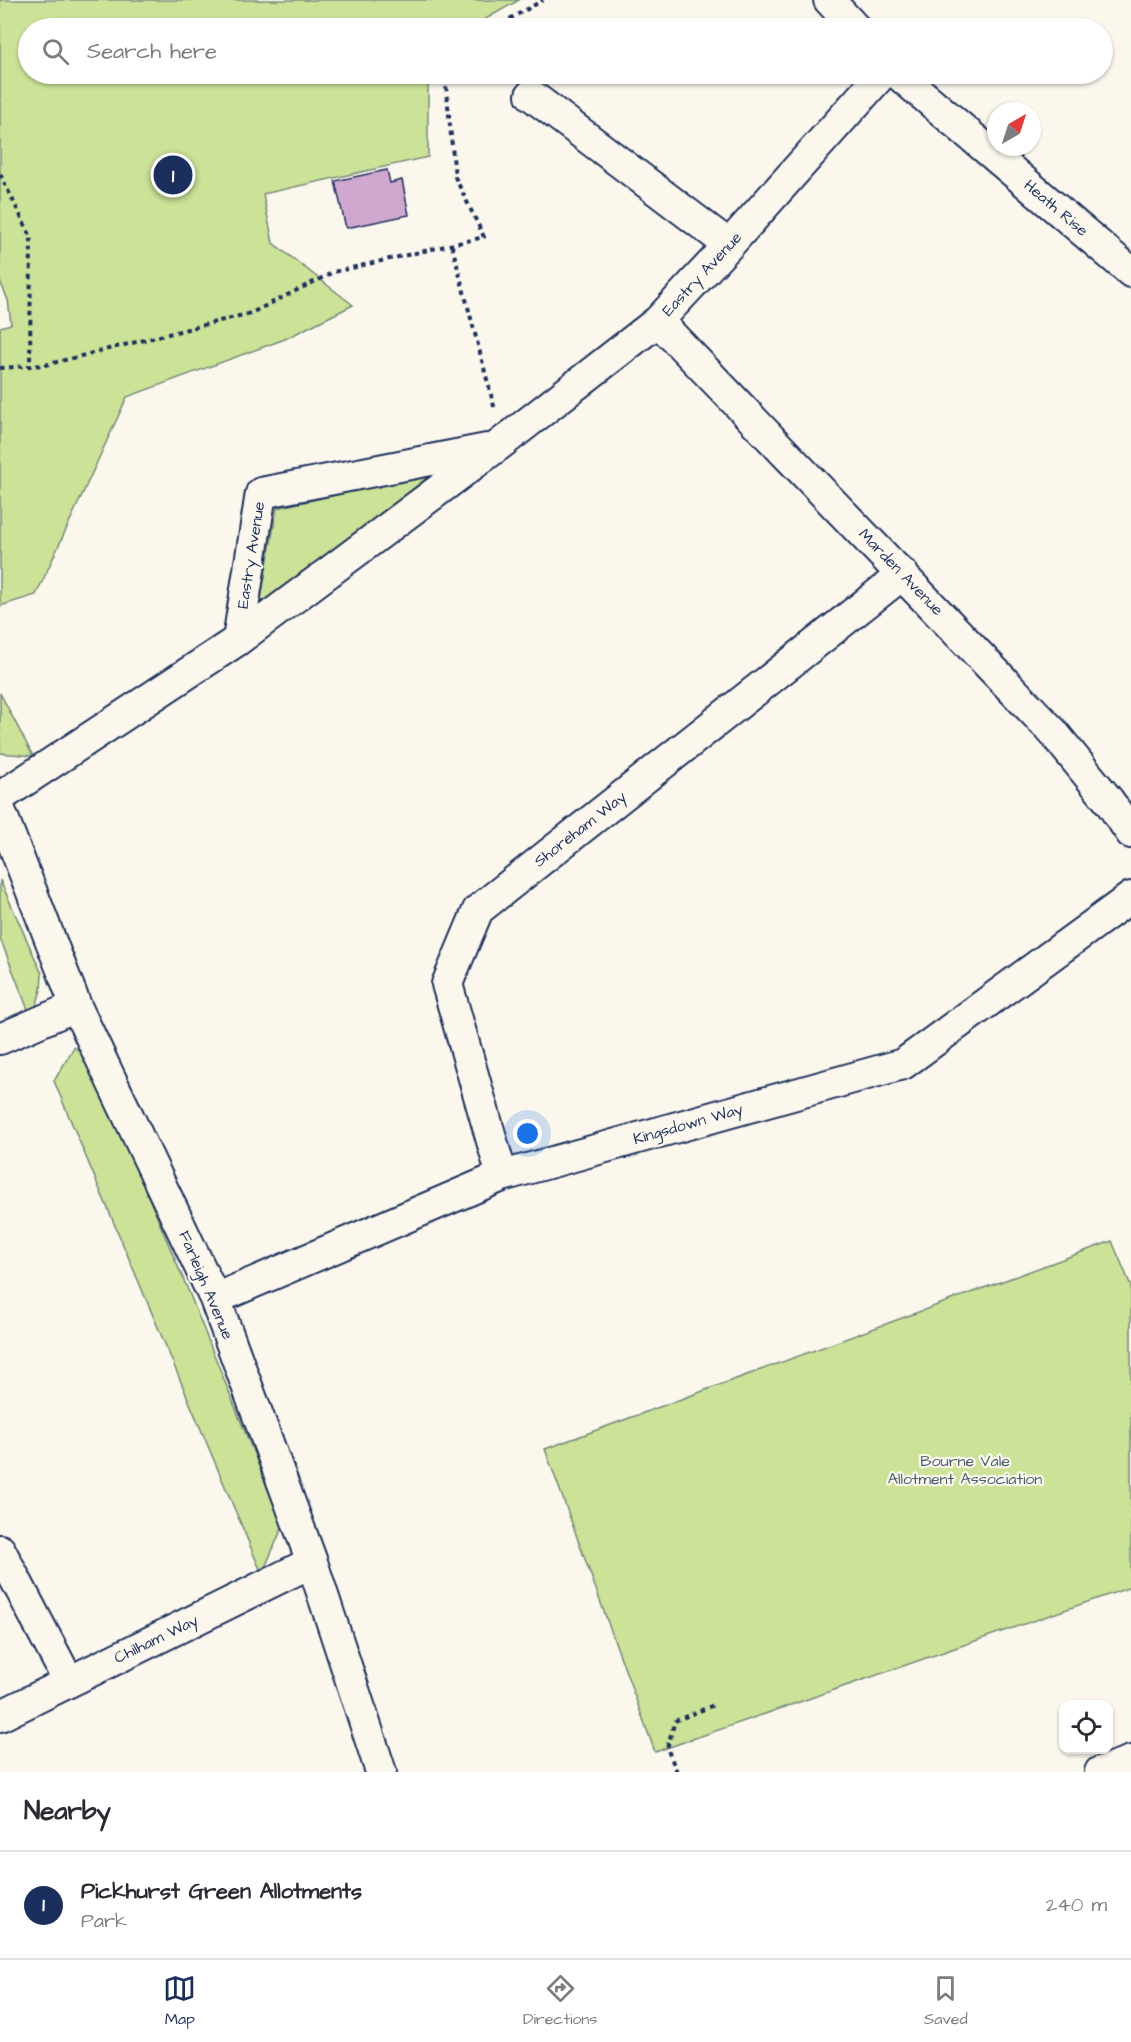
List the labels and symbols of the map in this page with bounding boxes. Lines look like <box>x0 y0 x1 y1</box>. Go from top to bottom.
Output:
north arrow <box>987 102 1041 156</box>
pin: 1 <box>154 152 192 198</box>
street label: Heath Rise <box>1019 175 1093 242</box>
street label: Eastry Avenue <box>657 227 748 322</box>
street label: Eastry Avenue <box>232 500 271 610</box>
street label: Marden Avenue <box>854 524 949 621</box>
street label: Shoreham Way <box>529 786 632 873</box>
street label: Kingsdown Way <box>631 1098 746 1151</box>
your location <box>513 1119 542 1148</box>
street label: Farleigh Avenue <box>172 1227 239 1343</box>
park label: Bourne Vale Allotment Association <box>888 1450 1042 1490</box>
street label: Chilham Way <box>110 1609 202 1670</box>

